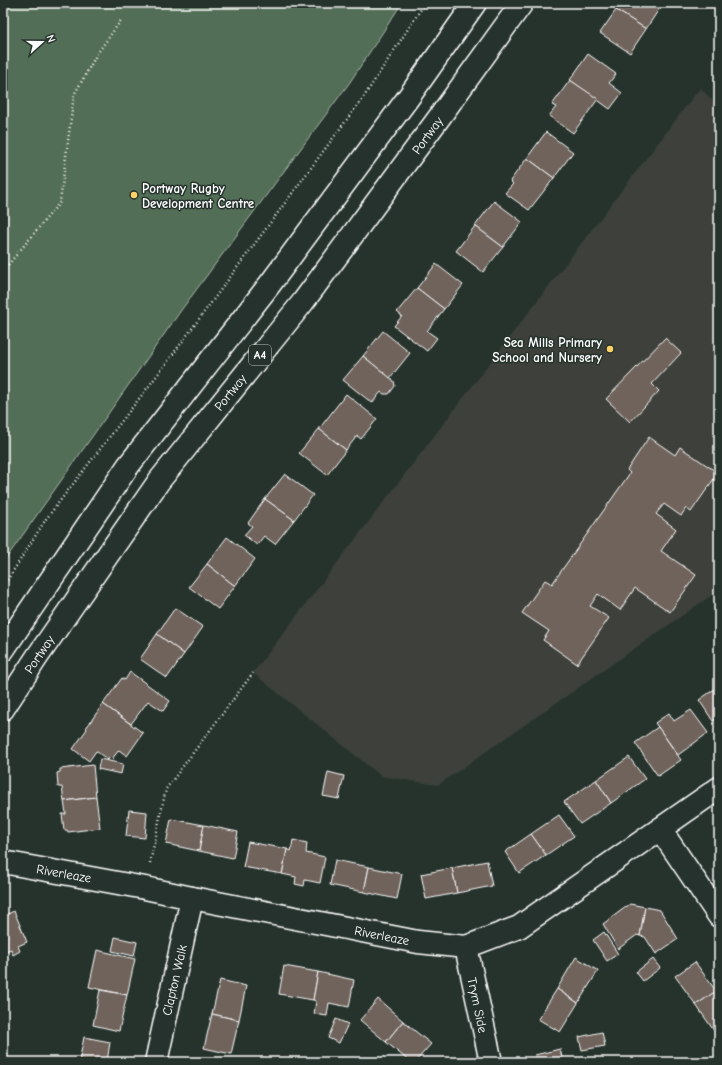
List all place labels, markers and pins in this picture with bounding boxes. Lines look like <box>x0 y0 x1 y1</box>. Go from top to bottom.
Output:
place label: Portway Rugby Development Centre <box>142 181 255 211</box>
marker: Portway Rugby Development Centre <box>129 190 139 200</box>
place label: Sea Mills Primary School and Nursery <box>492 335 602 365</box>
marker: Sea Mills Primary School and Nursery <box>605 344 615 354</box>

